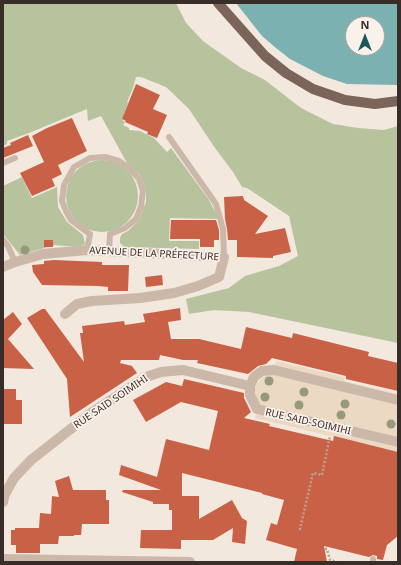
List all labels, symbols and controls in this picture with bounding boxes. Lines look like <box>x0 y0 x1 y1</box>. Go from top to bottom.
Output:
north arrow <box>345 16 385 56</box>
text: N <box>361 17 369 32</box>
street label: AVENUE DE LA PRÉFECTURE <box>89 245 219 263</box>
street label: RUE SAID SOIMIHI <box>72 373 150 431</box>
street label: RUE SAID-SOIMIHI <box>264 406 352 438</box>

